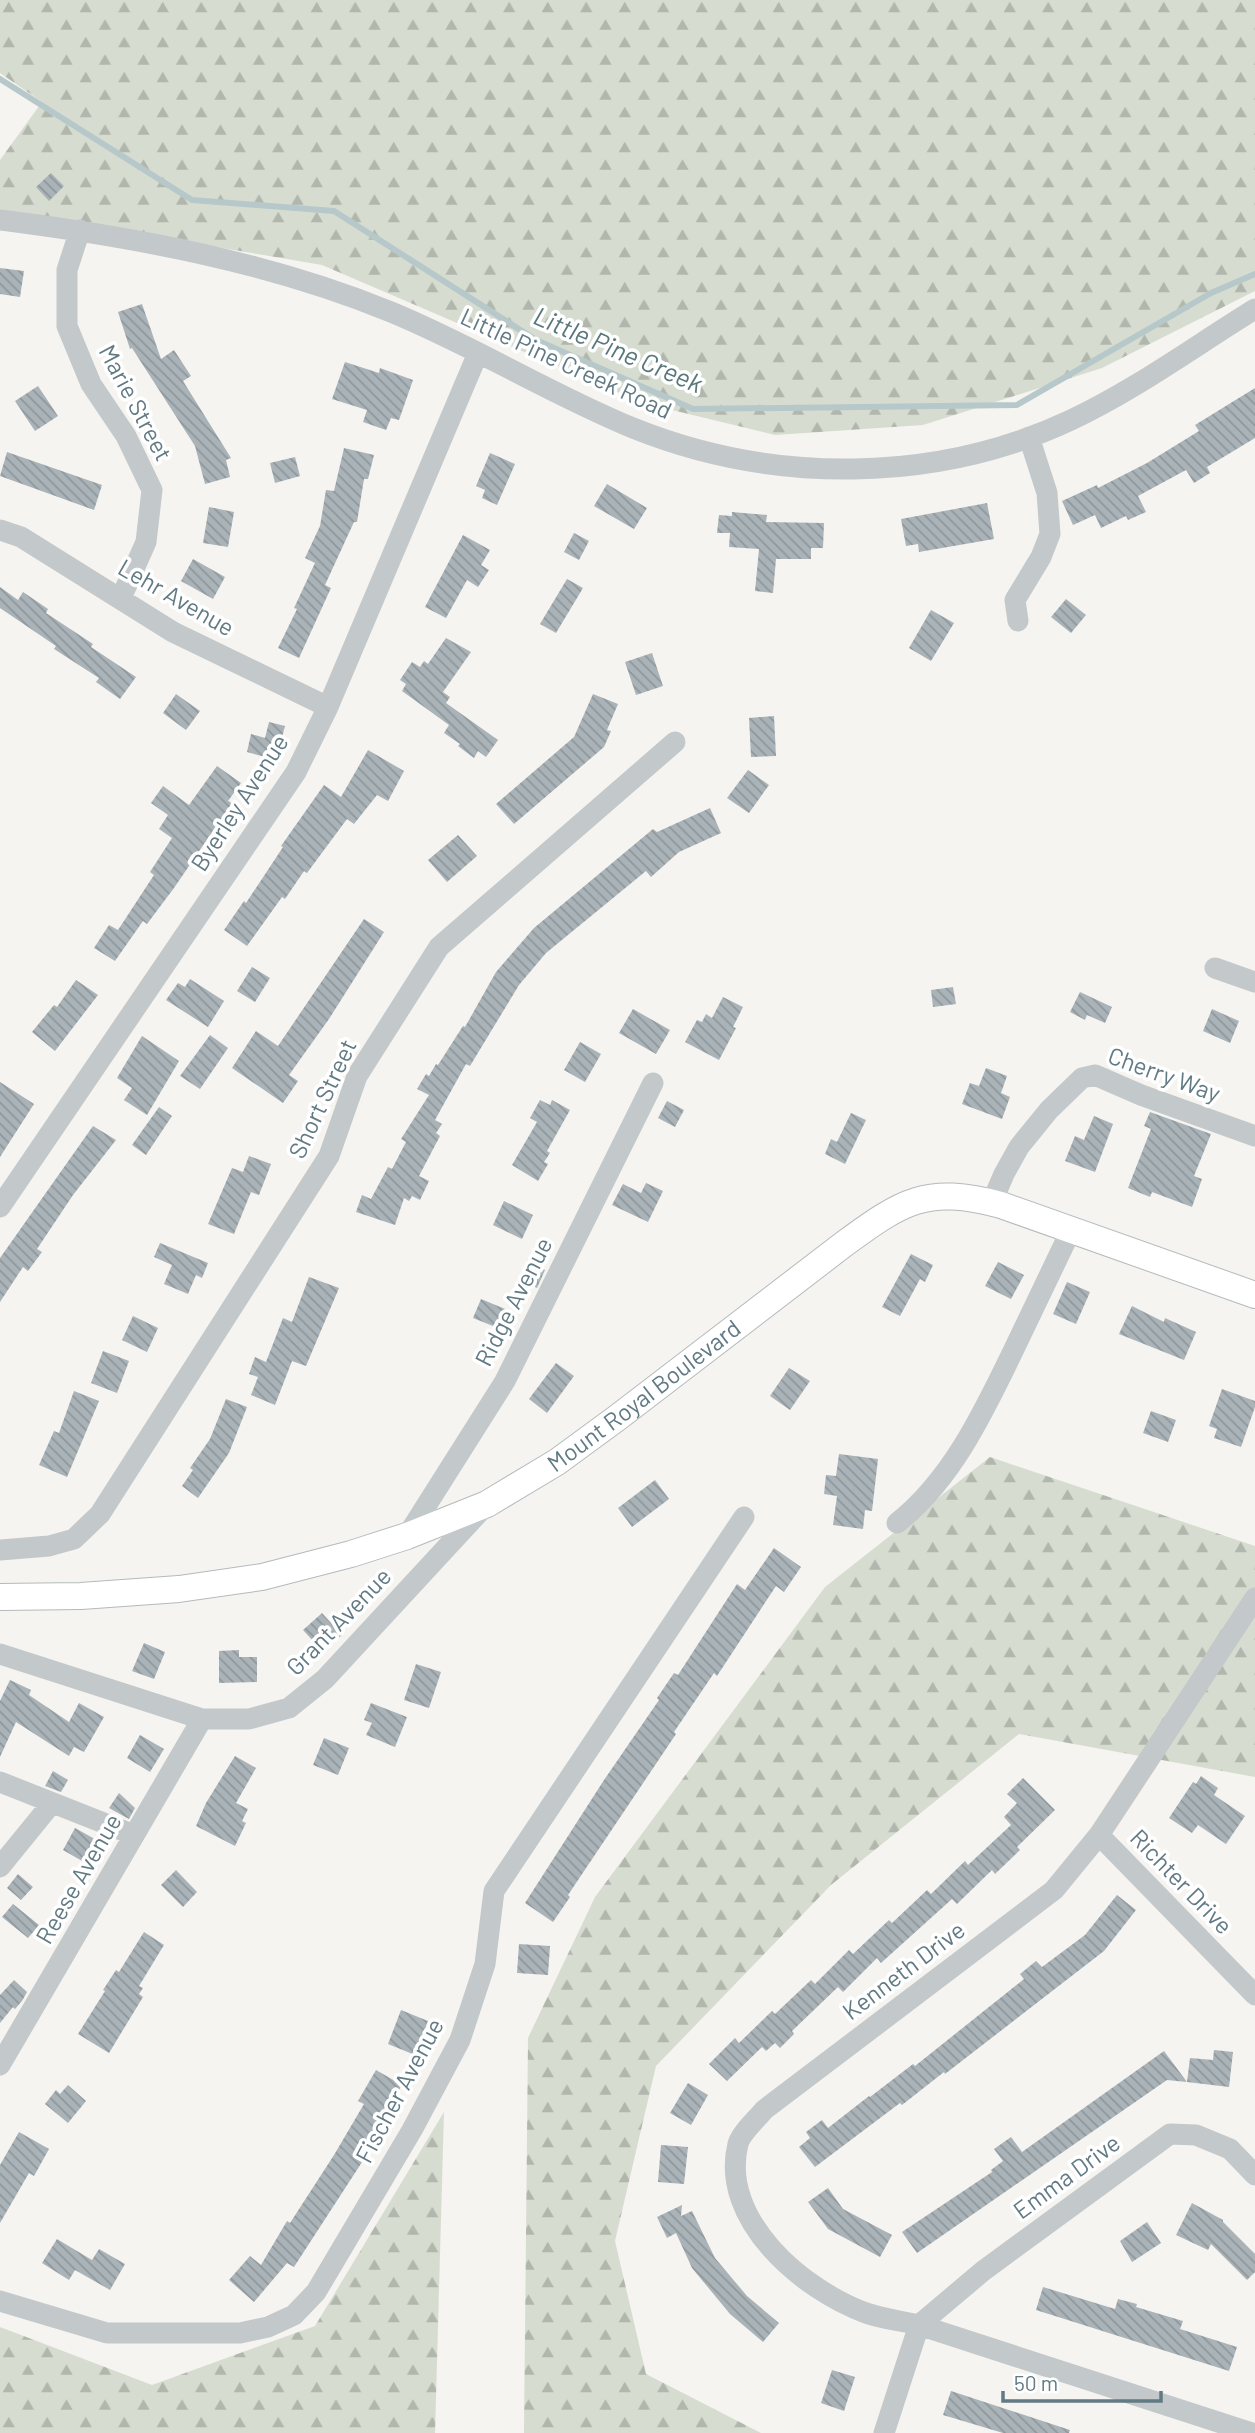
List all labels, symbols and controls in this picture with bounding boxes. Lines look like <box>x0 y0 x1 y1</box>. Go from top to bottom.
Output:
water label: Little Pine Creek <box>529 299 708 398</box>
street label: Little Pine Creek Road <box>456 301 677 424</box>
street label: Marie Street <box>94 339 179 465</box>
street label: Lehr Avenue <box>114 552 240 642</box>
street label: Byerley Avenue <box>184 728 294 876</box>
street label: Short Street <box>281 1034 362 1162</box>
street label: Cherry Way <box>1104 1040 1225 1107</box>
street label: Ridge Avenue <box>468 1232 558 1371</box>
street label: Mount Royal Boulevard <box>541 1313 746 1477</box>
street label: Grant Avenue <box>279 1561 396 1681</box>
street label: Reese Avenue <box>29 1808 127 1948</box>
street label: Richter Drive <box>1125 1823 1239 1939</box>
street label: Kenneth Drive <box>836 1914 970 2025</box>
street label: Fischer Avenue <box>349 2013 449 2167</box>
street label: Emma Drive <box>1007 2127 1125 2224</box>
scale bar <box>1003 2360 1160 2404</box>
text: 50 m <box>1014 2370 1058 2395</box>

